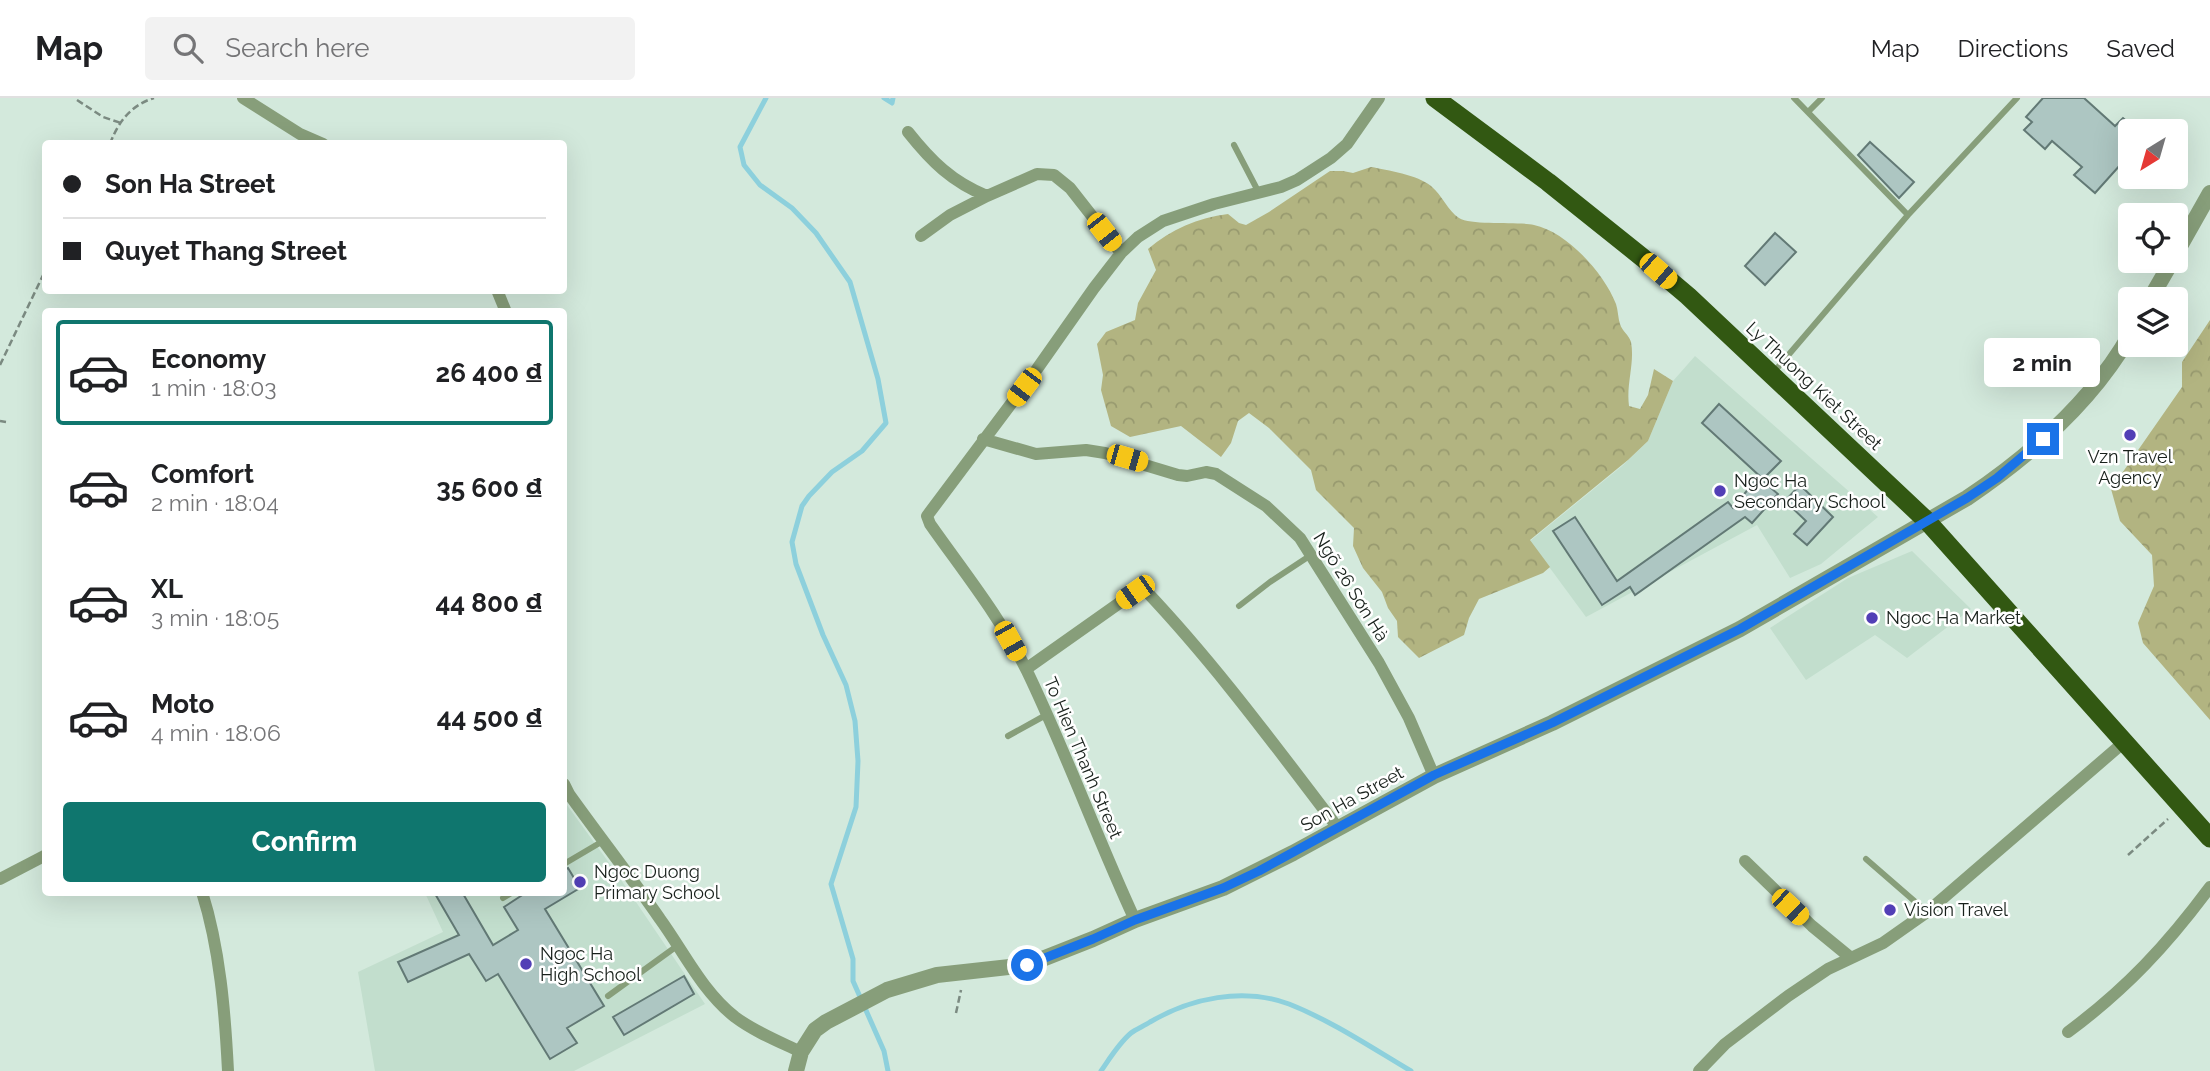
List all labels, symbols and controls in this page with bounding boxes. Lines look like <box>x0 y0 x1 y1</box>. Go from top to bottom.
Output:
search box <box>145 17 635 80</box>
text: Map <box>35 29 103 68</box>
icon: search <box>169 29 207 67</box>
text: Search here <box>225 33 370 63</box>
text: Map <box>1871 34 1920 63</box>
text: Directions <box>1958 34 2068 63</box>
text: Saved <box>2106 34 2175 63</box>
north arrow <box>2118 119 2188 189</box>
map controls <box>2118 119 2188 357</box>
text: Son Ha Street <box>105 169 276 199</box>
button: locate <box>2118 203 2188 273</box>
car <box>1083 209 1126 255</box>
text: Quyet Thang Street <box>105 236 347 266</box>
car <box>1636 249 1681 293</box>
button: layers <box>2118 287 2188 357</box>
street label: Ly Thuong Kiet Street <box>1742 317 1887 454</box>
callout: 2 min <box>1985 338 2101 386</box>
icon: car <box>67 341 130 404</box>
text: Economy <box>151 344 266 374</box>
text: 2 min <box>2012 349 2072 376</box>
text: 26 400 ₫ <box>436 358 542 388</box>
car <box>1003 364 1046 410</box>
text: 1 min · 18:03 <box>151 374 277 401</box>
route end <box>2027 423 2059 455</box>
marker: Vzn Travel Agency <box>2122 427 2138 443</box>
car <box>1104 442 1151 474</box>
place label: Vzn Travel Agency <box>2087 446 2173 488</box>
icon: car <box>67 456 130 519</box>
text: Comfort <box>151 459 254 489</box>
place label: Ngoc Ha Secondary School <box>1734 470 1885 512</box>
text: 35 600 ₫ <box>436 473 542 503</box>
marker: Ngoc Ha Secondary School <box>1712 483 1728 499</box>
text: 2 min · 18:04 <box>151 489 279 516</box>
street label: Ngõ 26 Sơn Hà <box>1309 528 1393 645</box>
icon: car <box>67 571 130 634</box>
car <box>1112 571 1159 613</box>
text: XL <box>151 574 183 604</box>
text: 44 800 ₫ <box>435 588 542 618</box>
text: 3 min · 18:05 <box>151 604 279 631</box>
place label: Ngoc Ha Market <box>1886 607 2021 628</box>
marker: Ngoc Ha Market <box>1864 610 1880 626</box>
car <box>991 618 1030 664</box>
street label: To Hien Thanh Street <box>1040 674 1127 842</box>
icon: car <box>67 686 130 749</box>
text: Moto <box>151 689 214 719</box>
text: 44 500 ₫ <box>437 703 542 733</box>
text: 4 min · 18:06 <box>151 719 281 746</box>
street label: Son Ha Street <box>1297 762 1407 835</box>
button: Confirm <box>63 802 546 882</box>
place label: Ngoc Duong Primary School <box>594 861 720 903</box>
marker: Ngoc Duong Primary School <box>572 874 588 890</box>
car <box>1768 885 1813 929</box>
place label: Vision Travel <box>1904 899 2008 920</box>
marker: Vision Travel <box>1882 902 1898 918</box>
place label: Ngoc Ha High School <box>540 943 641 985</box>
route start <box>1011 949 1043 981</box>
marker: Ngoc Ha High School <box>518 956 534 972</box>

